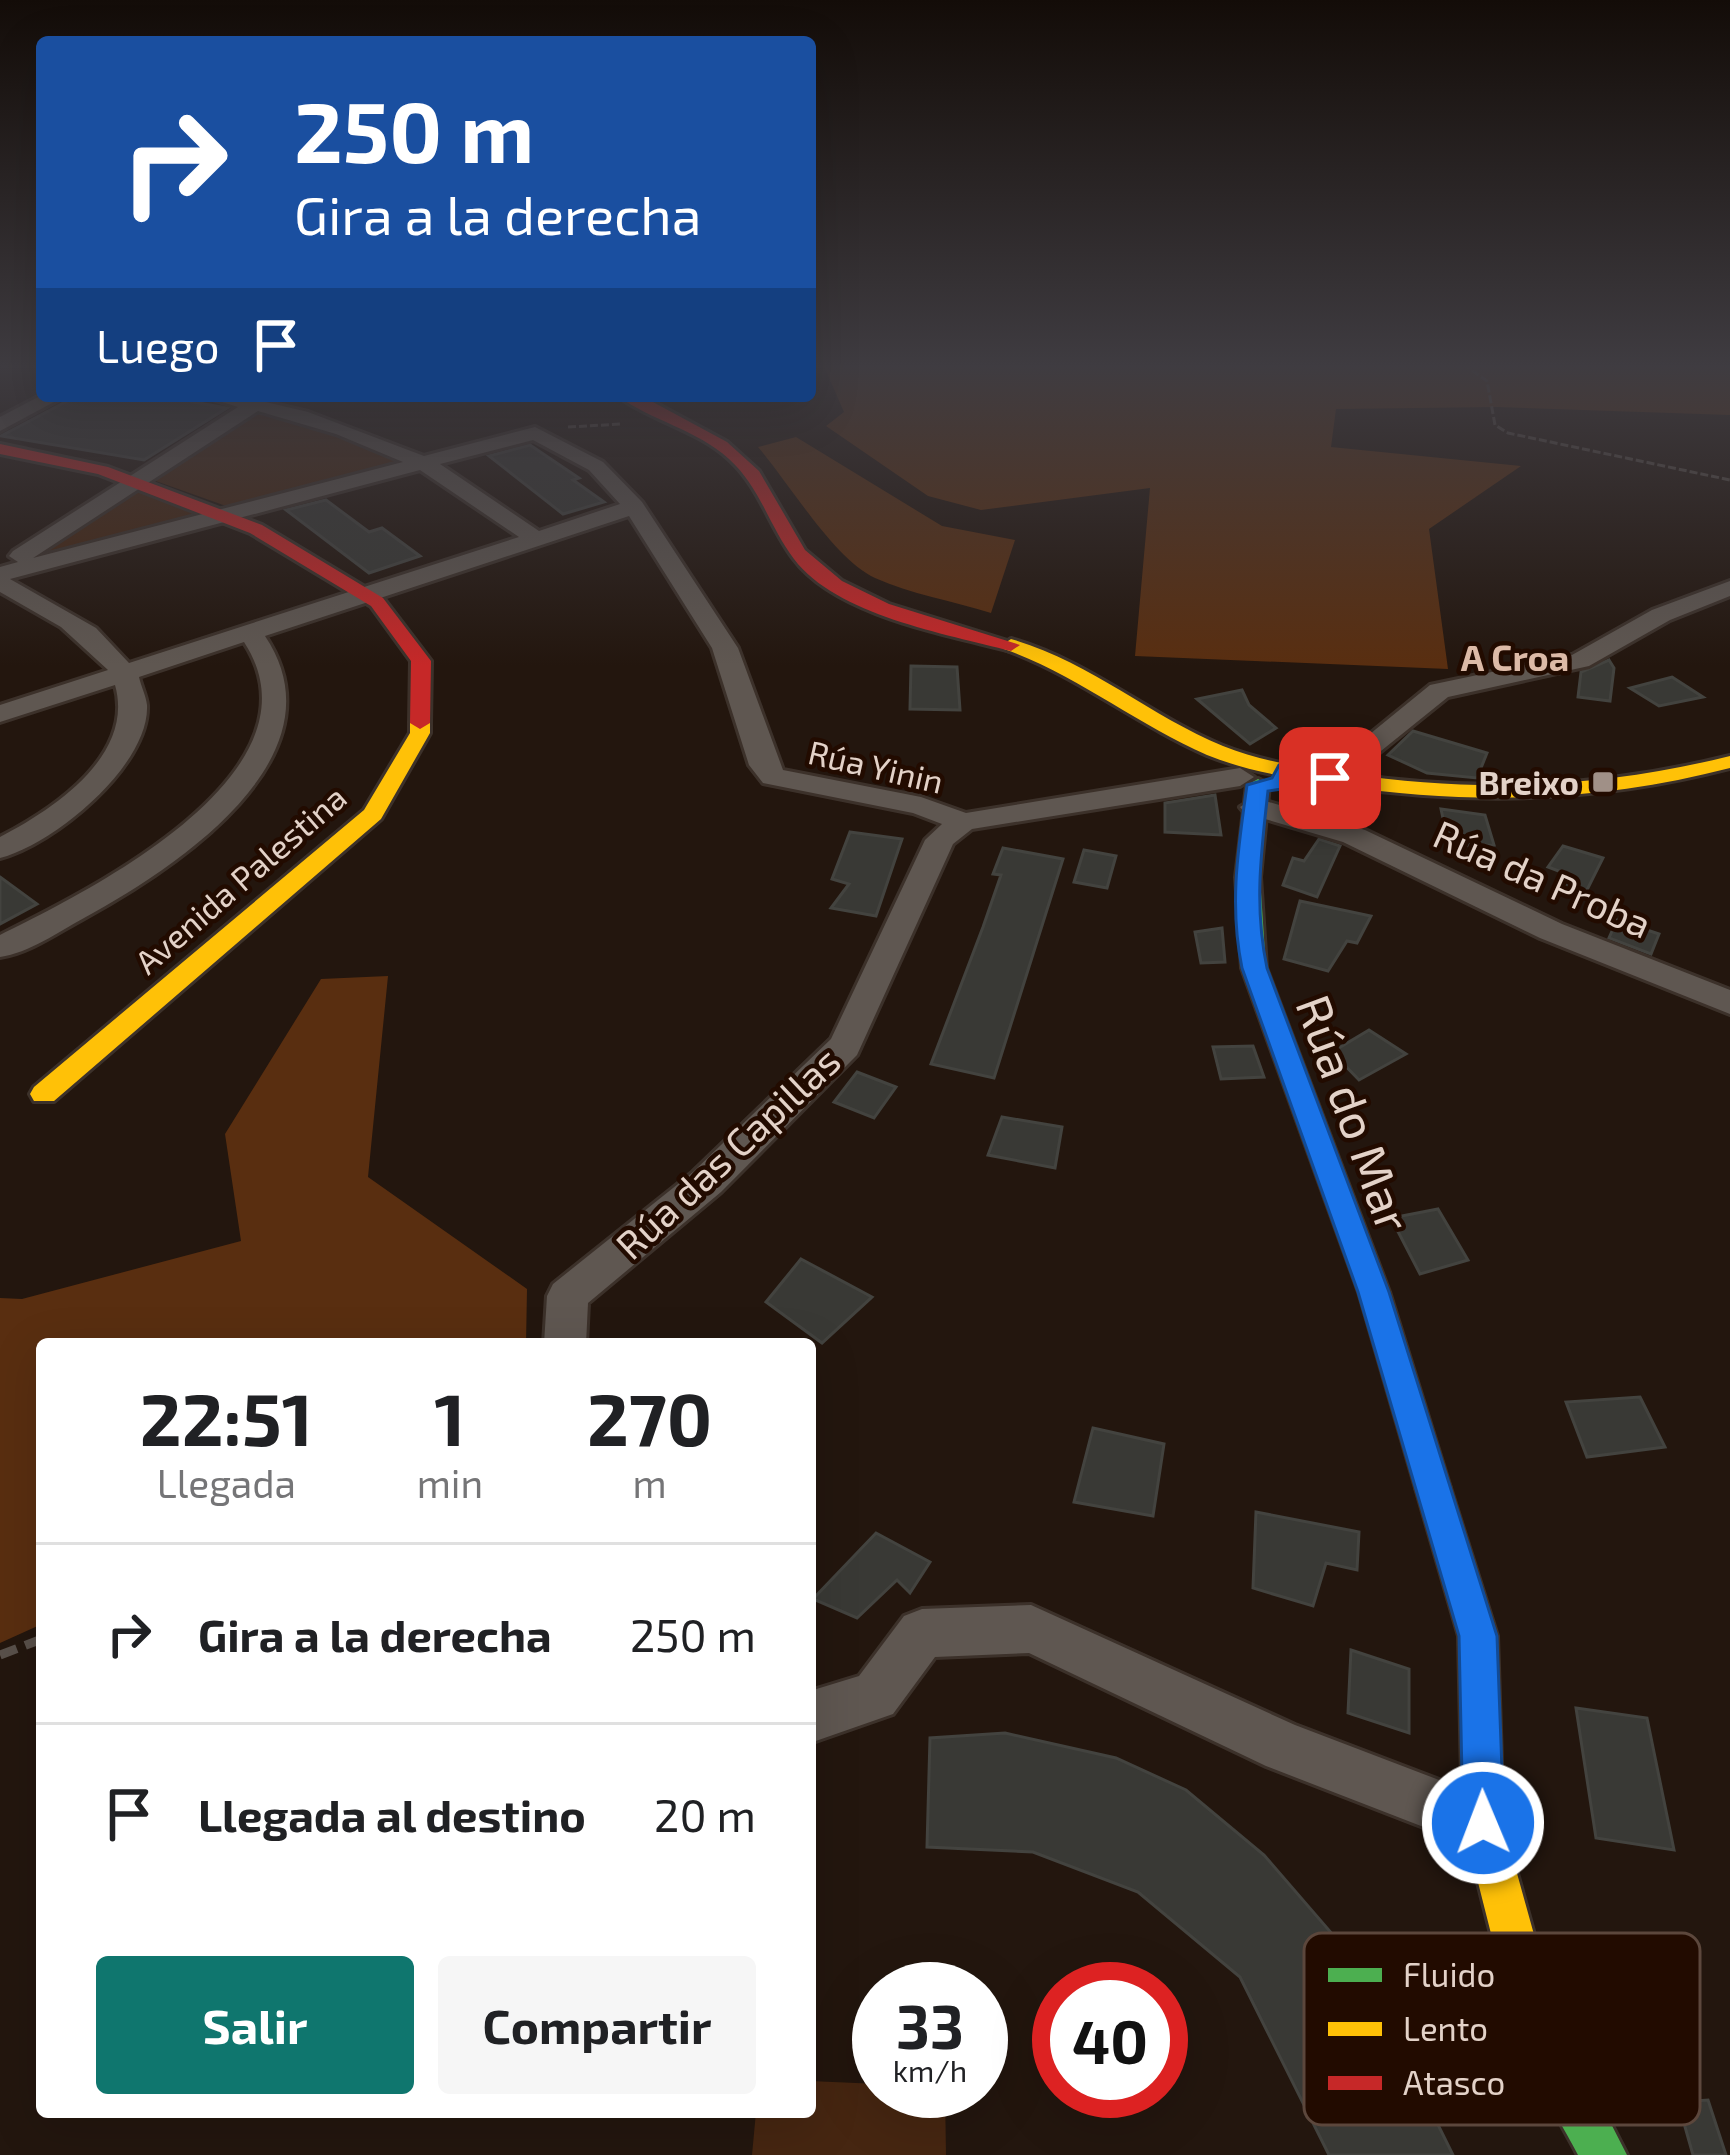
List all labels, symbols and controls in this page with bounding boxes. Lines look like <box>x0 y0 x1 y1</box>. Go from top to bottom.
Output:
text: 250 m <box>294 79 534 180</box>
icon: right <box>96 84 252 240</box>
text: Gira a la derecha <box>294 181 701 246</box>
icon: arrive <box>243 312 309 378</box>
text: Luego <box>96 318 219 372</box>
district label: A Croa <box>1461 635 1569 678</box>
pin <box>1279 727 1381 829</box>
street label: Rúa Yinin <box>805 731 947 801</box>
icon: arrive <box>1297 745 1363 811</box>
place label: Breixo <box>1479 762 1579 802</box>
marker: Breixo <box>1590 769 1616 795</box>
street label: Avenida Palestina <box>126 777 354 981</box>
street label: Rúa da Proba <box>1427 809 1659 947</box>
street label: Rúa do Mar <box>1285 987 1425 1239</box>
street label: Rúa das Capillas <box>605 1036 849 1268</box>
text: 22:51 <box>140 1374 313 1460</box>
text: 1 <box>434 1374 465 1460</box>
text: 270 <box>587 1374 712 1460</box>
text: Llegada <box>157 1459 296 1506</box>
text: min <box>417 1459 483 1506</box>
text: m <box>632 1459 667 1506</box>
icon: right <box>96 1601 162 1667</box>
text: Gira a la derecha <box>198 1607 552 1661</box>
text: 250 m <box>630 1607 756 1661</box>
position arrow <box>1420 1760 1546 1886</box>
icon: arrive <box>96 1781 162 1847</box>
text: Llegada al destino <box>198 1787 586 1841</box>
text: 20 m <box>654 1787 756 1841</box>
legend <box>1304 1933 1700 2125</box>
text: Fluido <box>1403 1954 1495 1994</box>
button: Salir <box>96 1956 414 2094</box>
button: Compartir <box>438 1956 756 2094</box>
speed limit sign: 40 <box>1032 1962 1188 2118</box>
text: 33 <box>896 1989 964 2061</box>
text: Lento <box>1403 2008 1488 2048</box>
text: km/h <box>893 2052 967 2088</box>
text: Atasco <box>1403 2062 1505 2102</box>

